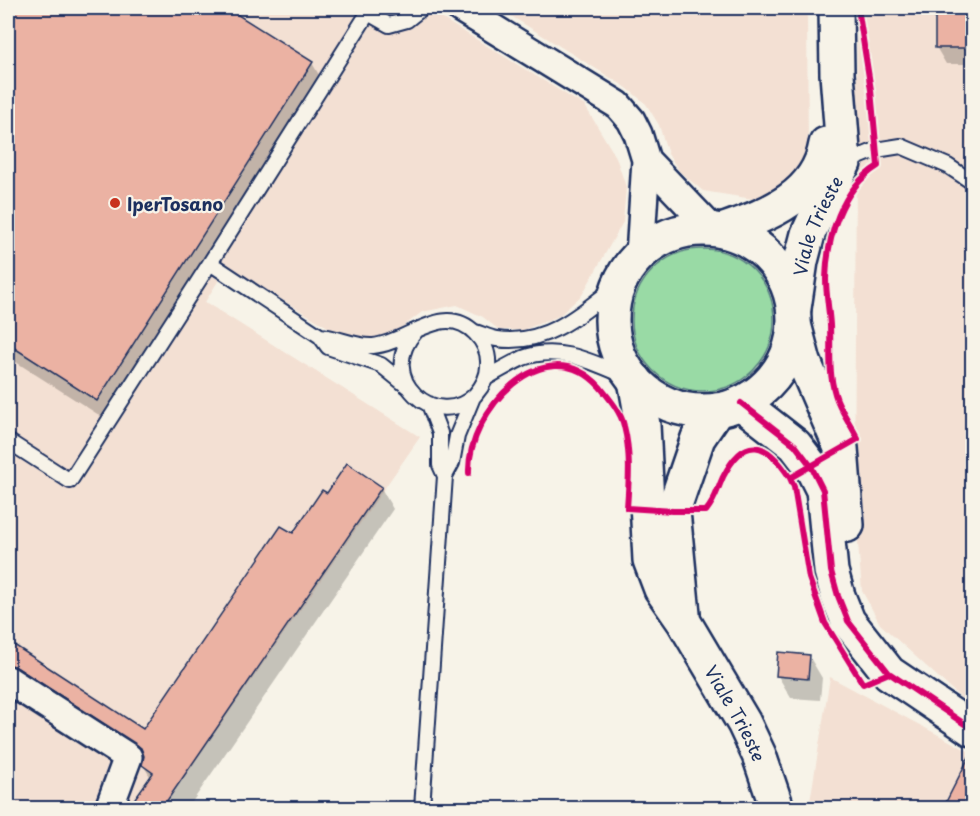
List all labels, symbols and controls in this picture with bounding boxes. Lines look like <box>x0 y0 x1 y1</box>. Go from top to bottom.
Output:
street label: Viale Trieste <box>785 171 848 278</box>
place label: IperTosano <box>127 190 223 217</box>
marker: IperTosano <box>108 196 122 210</box>
street label: Viale Trieste <box>699 660 773 764</box>

